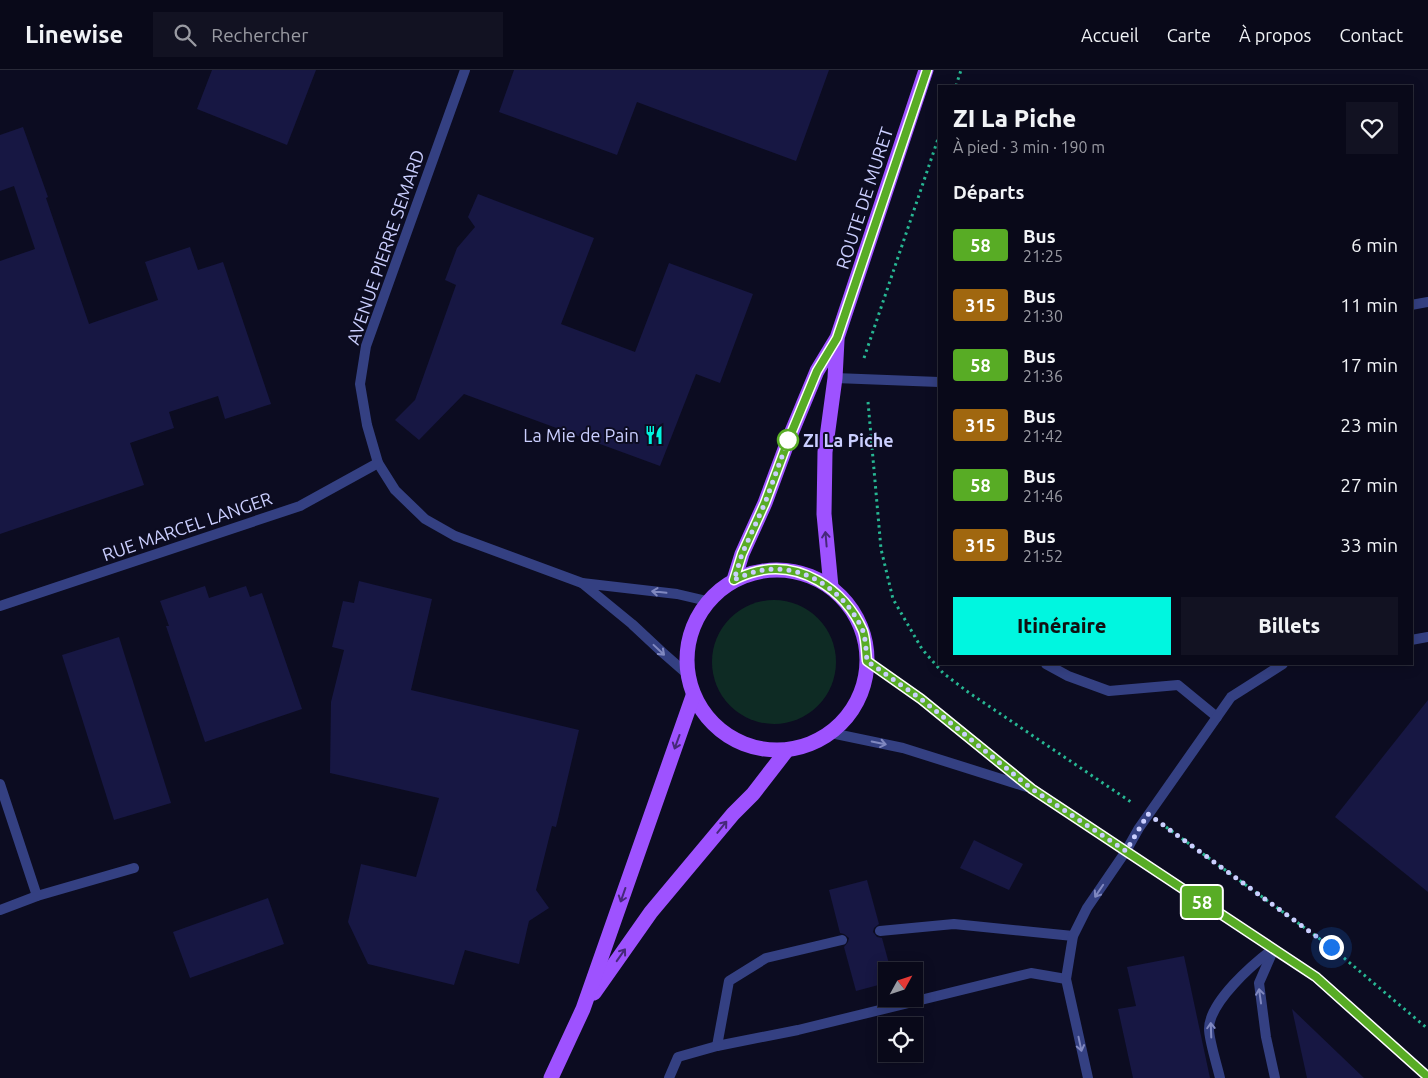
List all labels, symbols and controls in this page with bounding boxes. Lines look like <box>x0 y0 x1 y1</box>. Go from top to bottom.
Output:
search box <box>153 12 503 57</box>
text: Linewise <box>25 21 123 48</box>
icon: search <box>171 21 199 49</box>
text: Rechercher <box>211 24 308 46</box>
text: Accueil <box>1081 25 1139 45</box>
text: Carte <box>1167 25 1211 45</box>
text: À propos <box>1239 25 1311 45</box>
text: Contact <box>1339 25 1403 45</box>
button: heart <box>1346 102 1398 154</box>
text: ZI La Piche <box>953 105 1076 132</box>
street label: ROUTE DE MURET <box>832 125 896 271</box>
text: À pied · 3 min · 190 m <box>953 138 1105 156</box>
street label: AVENUE PIERRE SEMARD <box>342 147 428 347</box>
text: Départs <box>953 181 1024 203</box>
text: Bus <box>1023 225 1056 247</box>
text: 6 min <box>1351 234 1398 256</box>
text: 58 <box>970 235 991 255</box>
text: 21:25 <box>1023 247 1063 265</box>
text: Bus <box>1023 285 1056 307</box>
text: 11 min <box>1340 294 1398 316</box>
text: 315 <box>965 295 996 315</box>
text: 21:30 <box>1023 307 1063 325</box>
text: Bus <box>1023 345 1056 367</box>
text: 17 min <box>1340 354 1398 376</box>
text: 58 <box>970 355 991 375</box>
text: 21:36 <box>1023 367 1063 385</box>
text: Bus <box>1023 405 1056 427</box>
text: 23 min <box>1340 414 1398 436</box>
text: 315 <box>965 415 996 435</box>
restaurant icon: La Mie de Pain <box>643 424 665 446</box>
place label: La Mie de Pain <box>523 425 639 445</box>
text: 21:42 <box>1023 427 1063 445</box>
marker: ZI La Piche <box>777 429 799 451</box>
place label: ZI La Piche <box>803 430 894 450</box>
text: Bus <box>1023 465 1056 487</box>
text: 27 min <box>1340 474 1398 496</box>
text: 58 <box>970 475 991 495</box>
text: 21:46 <box>1023 487 1063 505</box>
street label: RUE MARCEL LANGER <box>100 488 274 564</box>
text: Bus <box>1023 525 1056 547</box>
one-way arrow <box>822 531 831 547</box>
text: 33 min <box>1340 534 1398 556</box>
text: 315 <box>965 535 996 555</box>
text: 21:52 <box>1023 547 1063 565</box>
one-way arrow <box>651 587 667 597</box>
button: Itinéraire <box>953 597 1171 655</box>
button: Billets <box>1181 597 1398 655</box>
one-way arrow <box>653 644 666 655</box>
one-way arrow <box>672 733 681 749</box>
one-way arrow <box>871 739 887 748</box>
one-way arrow <box>716 821 727 834</box>
one-way arrow <box>1094 884 1104 898</box>
line badge: 58 <box>1180 886 1224 918</box>
one-way arrow <box>618 887 627 902</box>
text: 58 <box>1192 892 1212 912</box>
your location <box>1319 935 1344 960</box>
one-way arrow <box>616 948 626 962</box>
north arrow <box>878 962 922 1008</box>
map controls <box>878 962 923 1062</box>
one-way arrow <box>1255 988 1265 1004</box>
button: locate <box>878 1017 923 1062</box>
one-way arrow <box>1207 1023 1216 1039</box>
one-way arrow <box>1076 1036 1086 1052</box>

